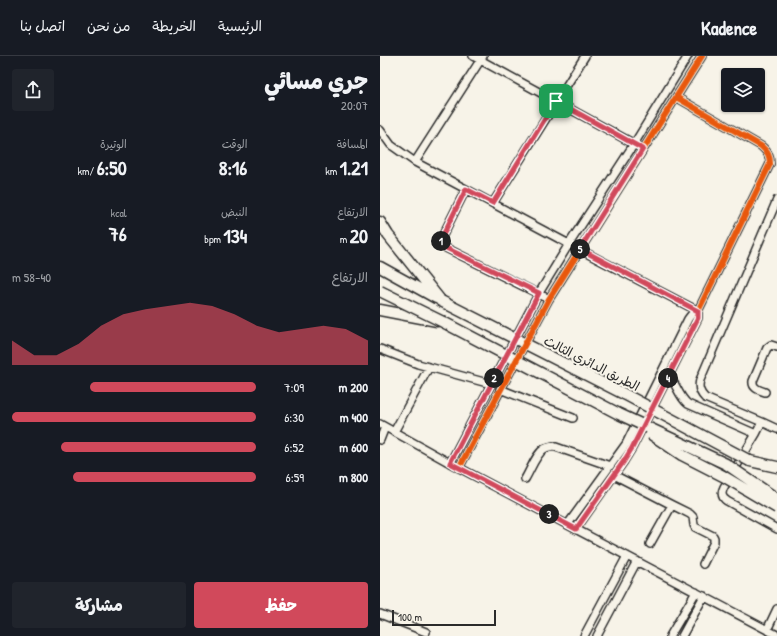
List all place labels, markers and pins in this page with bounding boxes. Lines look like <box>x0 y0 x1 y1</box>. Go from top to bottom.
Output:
pin <box>539 84 573 118</box>
pin: 1 <box>431 231 451 251</box>
pin: 5 <box>570 239 590 259</box>
pin: 2 <box>484 368 504 388</box>
pin: 4 <box>658 368 678 388</box>
pin: 3 <box>539 504 559 524</box>

